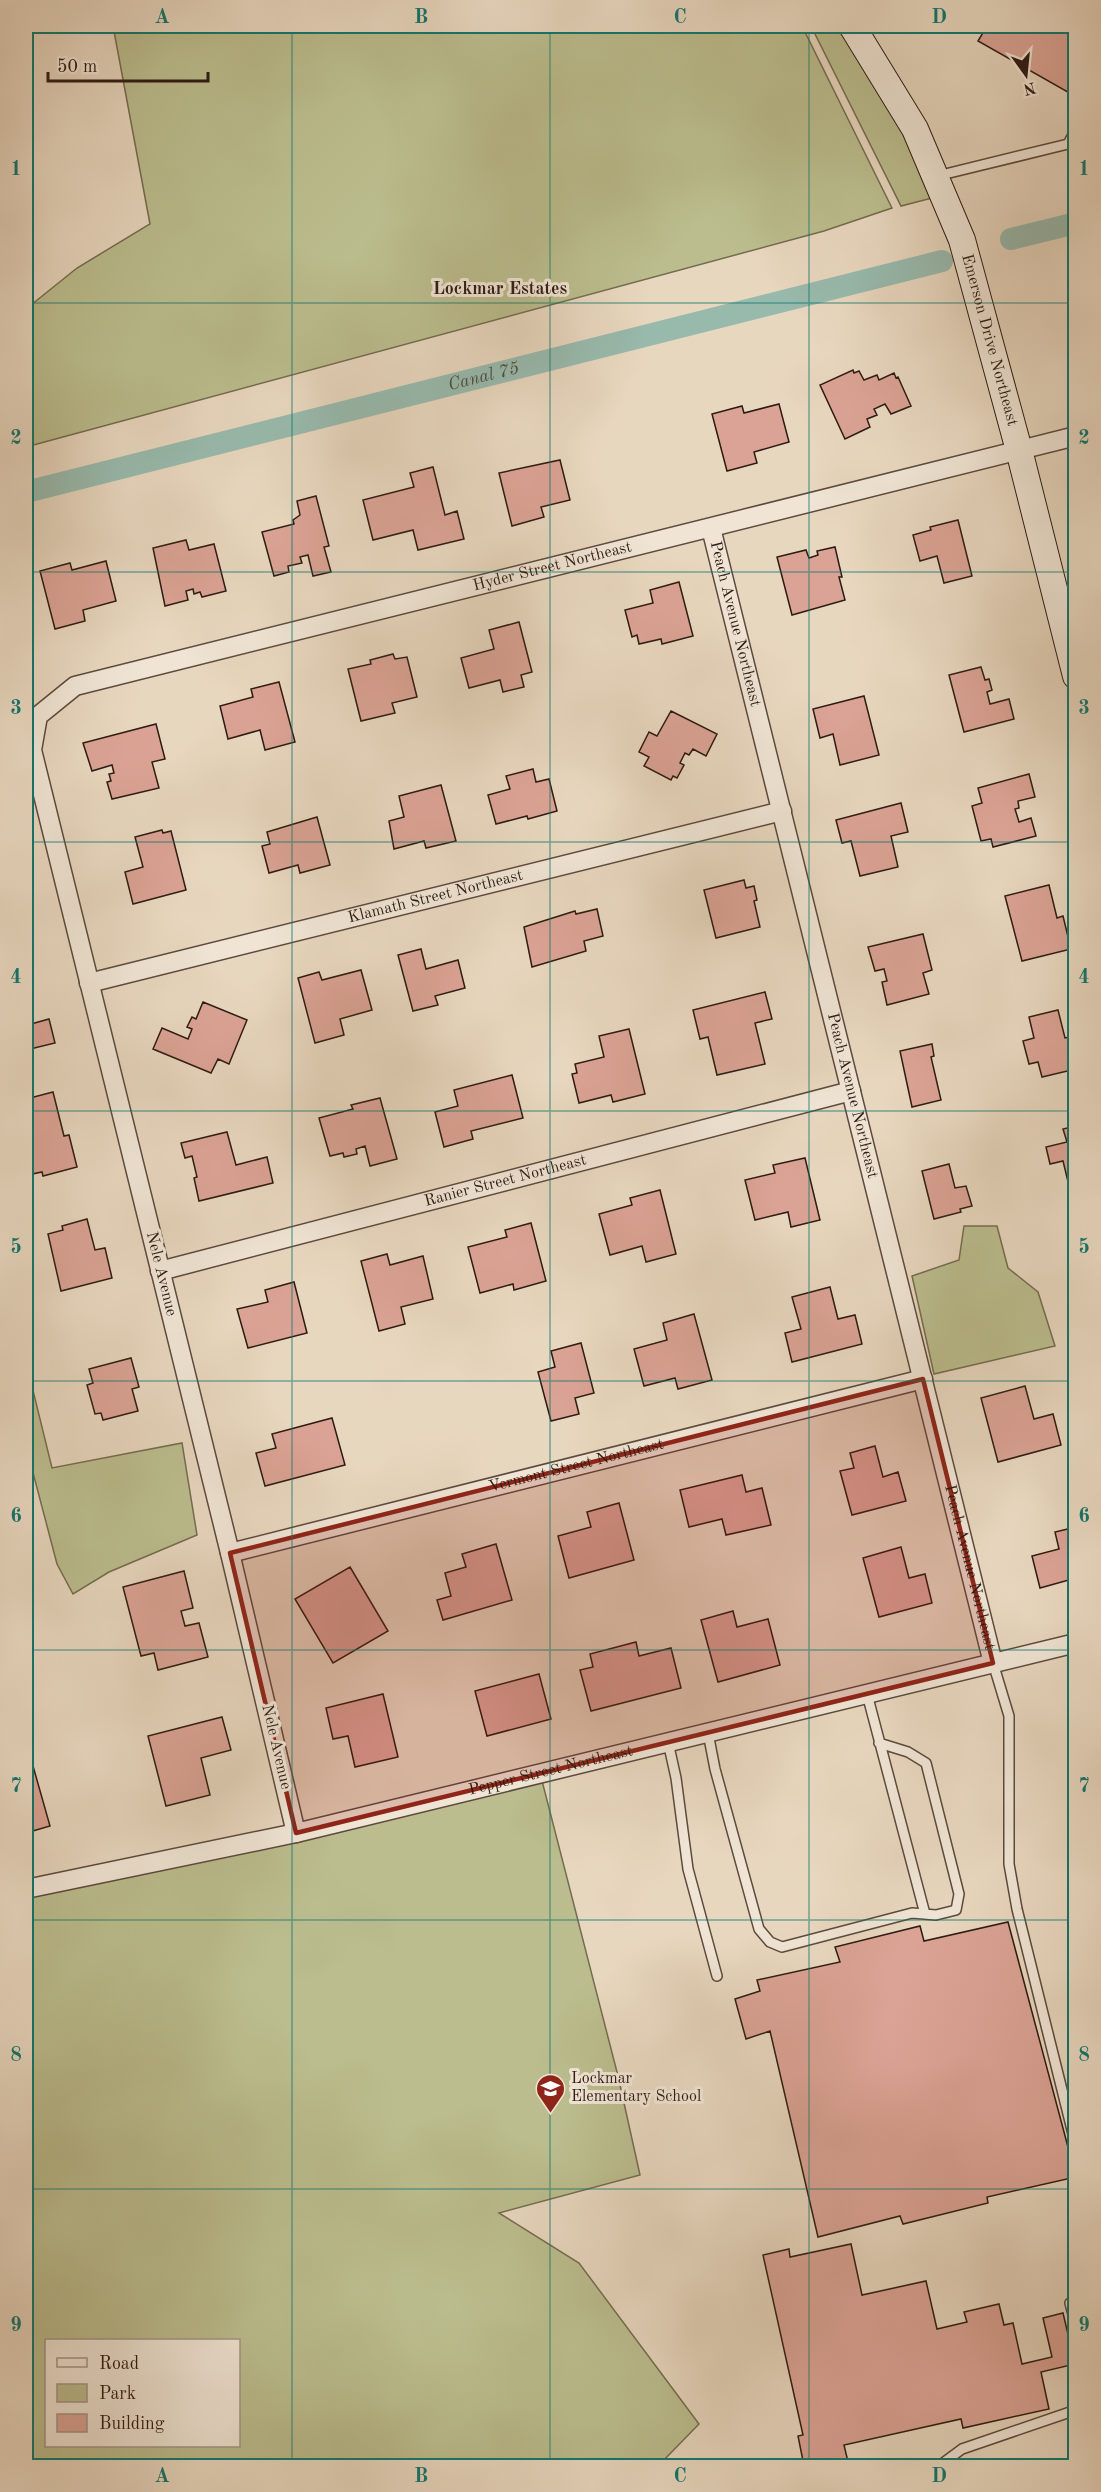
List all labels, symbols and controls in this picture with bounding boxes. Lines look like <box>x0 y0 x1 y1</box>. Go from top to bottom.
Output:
text: A <box>154 8 170 28</box>
text: B <box>414 8 428 28</box>
text: C <box>673 8 687 28</box>
text: D <box>931 8 947 28</box>
scale bar <box>48 45 208 83</box>
north arrow <box>996 45 1056 105</box>
text: 50 m <box>57 58 97 76</box>
text: N <box>1021 78 1037 97</box>
text: 1 <box>10 160 22 180</box>
text: 1 <box>1078 160 1090 180</box>
street label: Emerson Drive Northeast <box>958 252 1020 428</box>
district label: Lockmar Estates <box>433 280 568 298</box>
water label: Canal 75 <box>446 359 522 394</box>
text: 2 <box>10 429 22 449</box>
text: 2 <box>1078 429 1090 449</box>
street label: Hyder Street Northeast <box>471 539 634 594</box>
street label: Peach Avenue Northeast <box>707 540 763 709</box>
text: 3 <box>10 699 22 719</box>
text: 3 <box>1078 699 1090 719</box>
street label: Klamath Street Northeast <box>346 867 525 926</box>
text: 4 <box>10 968 22 988</box>
text: 4 <box>1078 968 1090 988</box>
street label: Peach Avenue Northeast <box>824 1011 880 1180</box>
street label: Ranier Street Northeast <box>423 1152 589 1210</box>
street label: Nele Avenue <box>143 1230 179 1318</box>
text: 5 <box>10 1237 22 1258</box>
text: 5 <box>1078 1237 1090 1258</box>
street label: Vermont Street Northeast <box>487 1436 666 1496</box>
street label: Peach Avenue Northeast <box>941 1483 998 1652</box>
text: 6 <box>10 1507 22 1527</box>
text: 6 <box>1078 1507 1090 1527</box>
street label: Nele Avenue <box>258 1703 294 1791</box>
street label: Pepper Street Northeast <box>467 1743 635 1799</box>
text: 7 <box>10 1777 22 1797</box>
text: 7 <box>1078 1777 1090 1797</box>
text: 8 <box>10 2046 22 2066</box>
text: 8 <box>1078 2046 1090 2066</box>
place label: Lockmar Elementary School <box>571 2071 701 2105</box>
school or university icon: Lockmar Elementary School <box>534 2072 566 2114</box>
text: 9 <box>10 2316 22 2336</box>
text: 9 <box>1078 2316 1090 2336</box>
legend <box>45 2339 240 2447</box>
text: Road <box>99 2355 139 2373</box>
text: Park <box>99 2385 136 2403</box>
text: Building <box>99 2415 165 2433</box>
text: A <box>154 2467 170 2487</box>
text: B <box>414 2467 428 2487</box>
text: C <box>673 2467 687 2487</box>
text: D <box>931 2467 947 2487</box>

